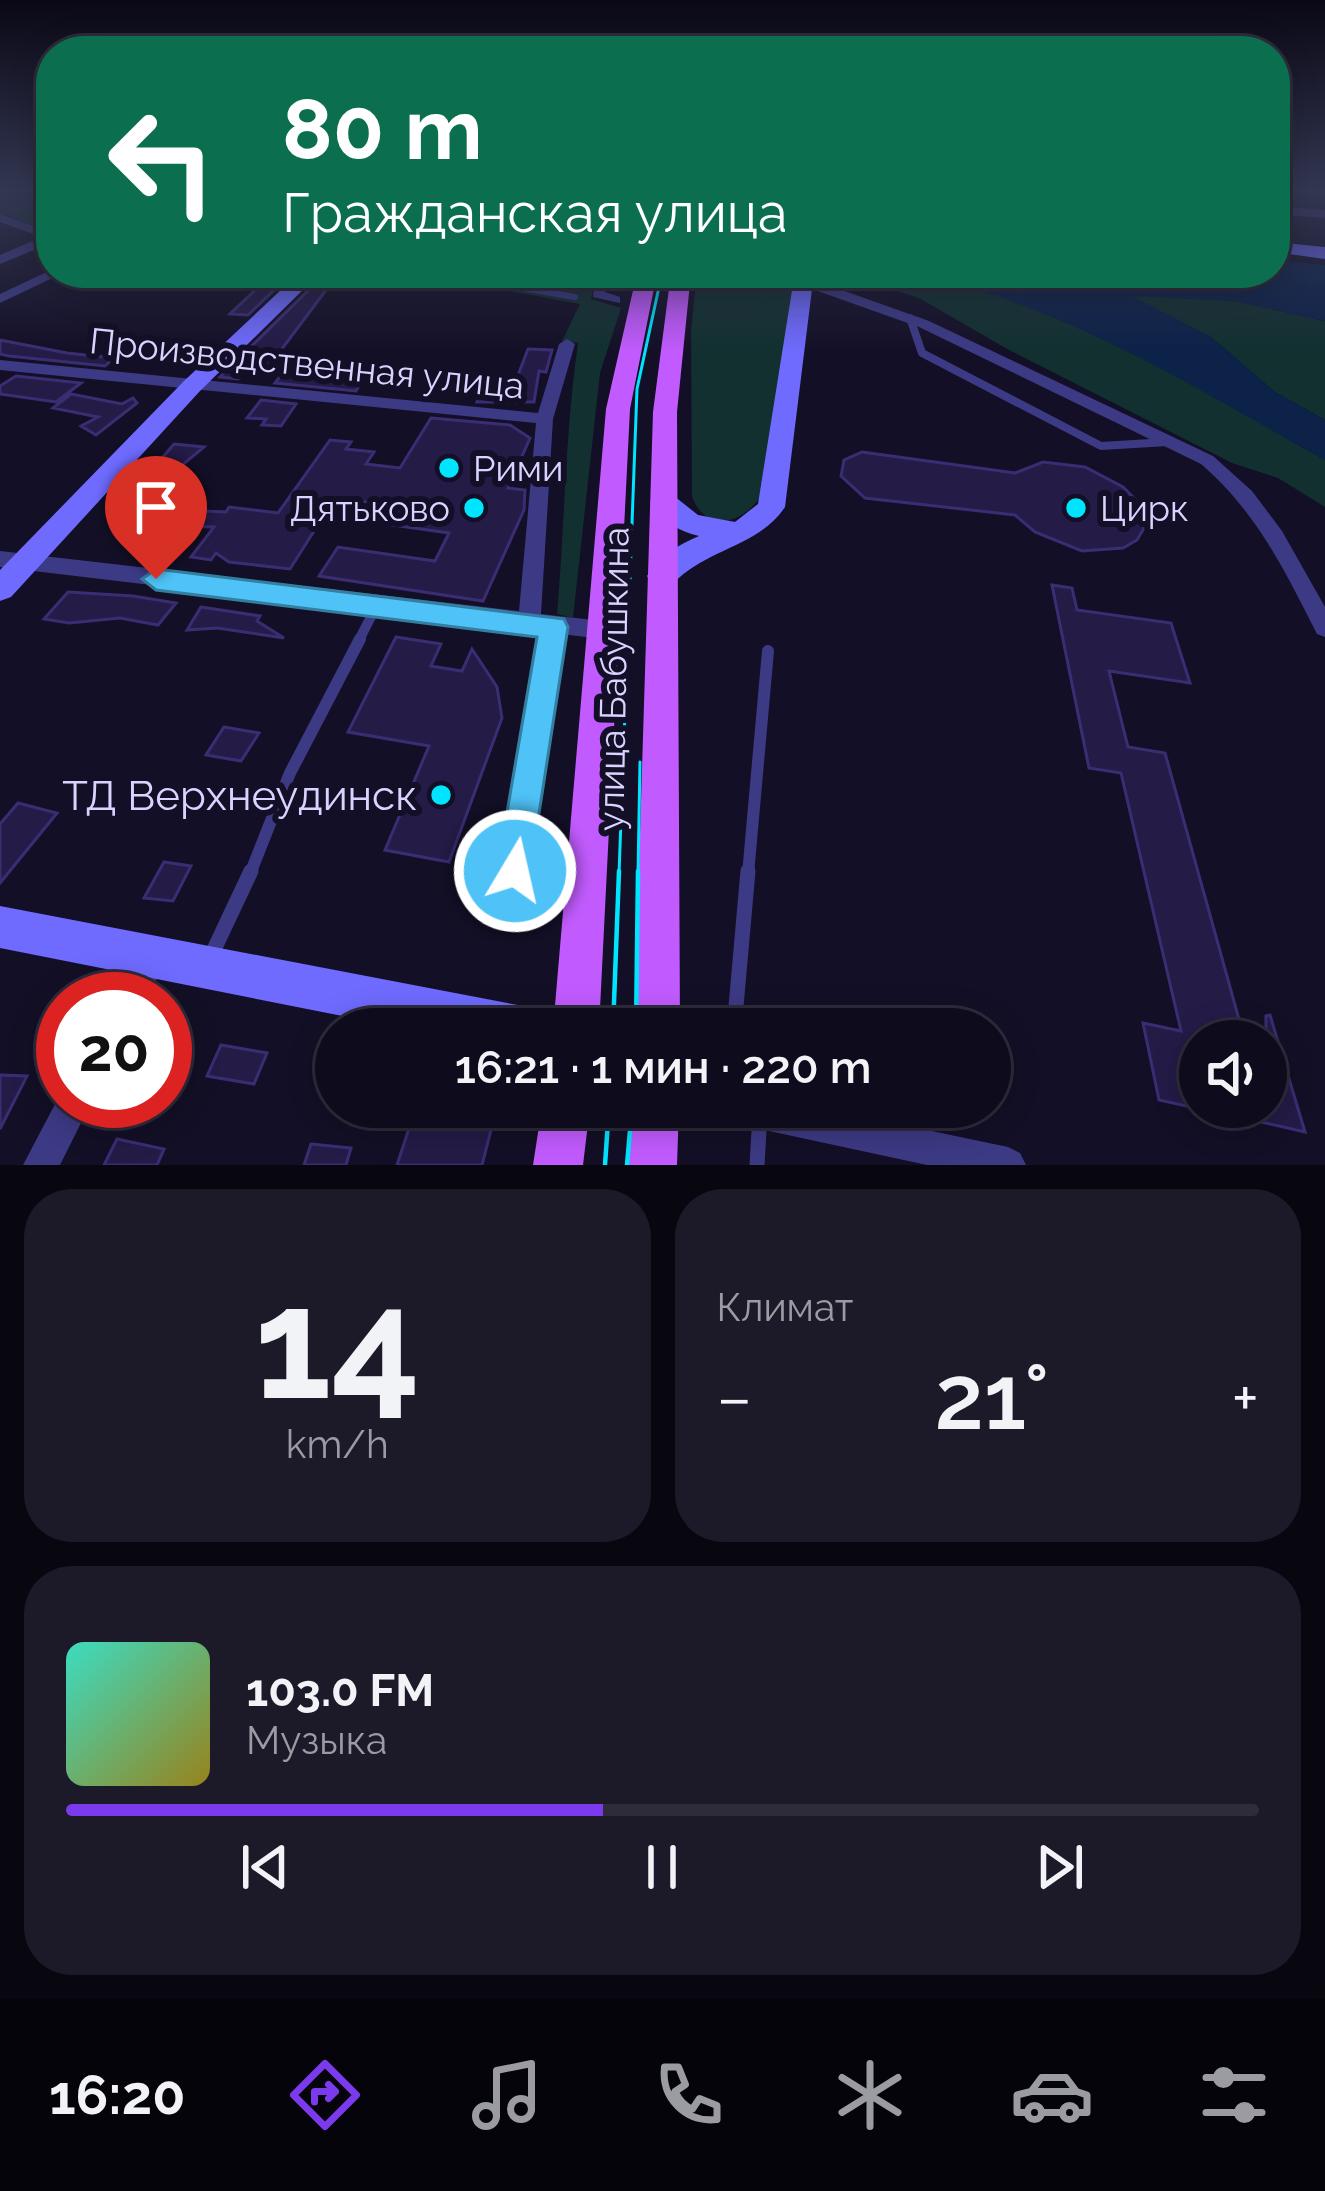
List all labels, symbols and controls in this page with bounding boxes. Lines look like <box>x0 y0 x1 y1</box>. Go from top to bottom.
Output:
text: 80 m <box>282 80 483 179</box>
icon: left <box>84 84 240 240</box>
text: Гражданская улица <box>282 181 788 245</box>
street label: Производственная улица <box>88 319 526 407</box>
place label: Рими <box>473 447 563 489</box>
marker: Рими <box>436 455 462 481</box>
pin <box>105 456 207 579</box>
icon: arrive <box>123 474 189 540</box>
place label: Дятьково <box>290 487 450 529</box>
place label: Цирк <box>1100 487 1189 529</box>
marker: Дятьково <box>461 495 487 521</box>
marker: Цирк <box>1063 495 1089 521</box>
street label: улица Бабушкина <box>589 527 637 831</box>
place label: ТД Верхнеудинск <box>62 771 417 820</box>
marker: ТД Верхнеудинск <box>428 782 454 808</box>
position arrow <box>452 808 578 934</box>
speed limit sign: 20 <box>36 972 192 1128</box>
map controls <box>1179 1020 1287 1128</box>
button: sound <box>1179 1020 1287 1128</box>
text: 16:21 · 1 мин · 220 m <box>455 1041 871 1094</box>
text: 14 <box>254 1251 420 1435</box>
text: Климат <box>717 1284 853 1330</box>
text: 21° <box>934 1344 1049 1450</box>
text: − <box>717 1359 752 1436</box>
text: + <box>1232 1359 1259 1436</box>
text: km/h <box>286 1421 389 1467</box>
text: 103.0 FM <box>246 1664 434 1717</box>
text: Музыка <box>246 1717 387 1763</box>
icon: previous <box>232 1834 298 1900</box>
icon: pause <box>629 1834 695 1900</box>
icon: next <box>1027 1834 1093 1900</box>
icon: directions <box>283 2053 367 2137</box>
icon: music <box>465 2053 549 2137</box>
icon: phone <box>647 2053 731 2137</box>
icon: climate <box>828 2053 912 2137</box>
icon: car <box>1010 2053 1094 2137</box>
icon: filters <box>1192 2053 1276 2137</box>
text: 16:20 <box>49 2063 185 2127</box>

